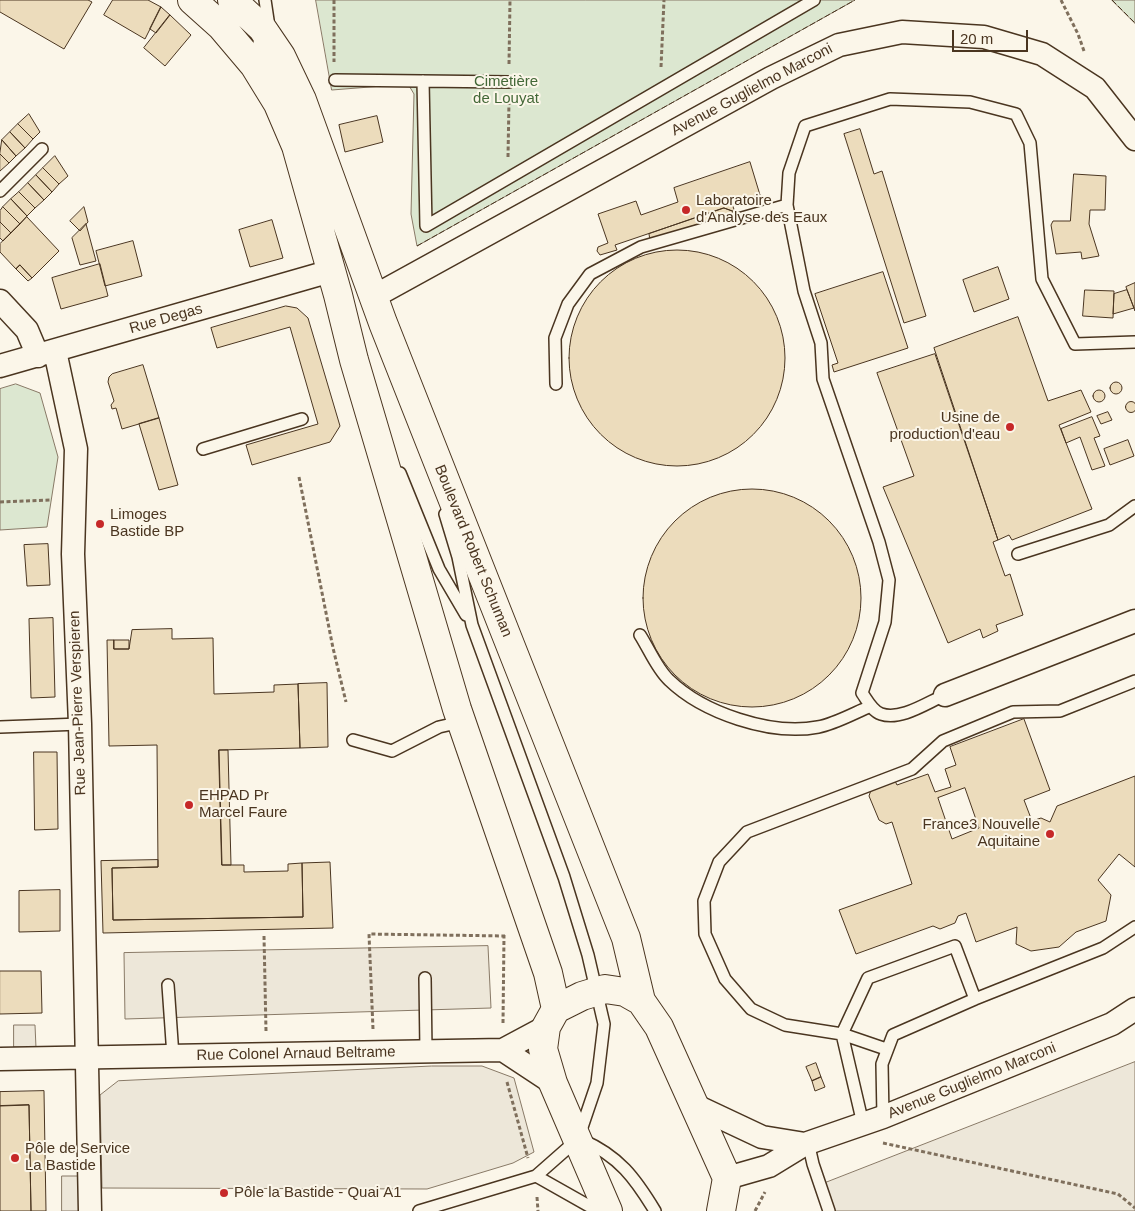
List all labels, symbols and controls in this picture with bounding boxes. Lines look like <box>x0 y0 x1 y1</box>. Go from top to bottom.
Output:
scale bar <box>955 20 1031 52</box>
text: 20 m <box>960 30 993 47</box>
street label: Avenue Guglielmo Marconi <box>668 40 836 140</box>
park label: Cimetière de Louyat <box>473 73 539 108</box>
place label: Laboratoire d'Analyse des Eaux <box>696 192 827 227</box>
marker: Laboratoire d'Analyse des Eaux <box>680 204 692 216</box>
street label: Rue Degas <box>127 300 205 338</box>
place label: Usine de production d'eau <box>890 409 1000 444</box>
marker: Usine de production d'eau <box>1004 421 1016 433</box>
street label: Boulevard Robert Schuman <box>430 462 516 640</box>
place label: Limoges Bastide BP <box>110 506 184 541</box>
marker: Limoges Bastide BP <box>94 518 106 530</box>
street label: Rue Jean-Pierre Verspieren <box>66 610 90 796</box>
place label: EHPAD Pr Marcel Faure <box>199 787 287 822</box>
marker: EHPAD Pr Marcel Faure <box>183 799 195 811</box>
place label: France3 Nouvelle Aquitaine <box>922 816 1040 851</box>
marker: France3 Nouvelle Aquitaine <box>1044 828 1056 840</box>
street label: Avenue Guglielmo Marconi <box>885 1039 1059 1123</box>
street label: Rue Colonel Arnaud Beltrame <box>196 1043 396 1065</box>
place label: Pôle de Service La Bastide <box>25 1140 130 1175</box>
marker: Pôle de Service La Bastide <box>9 1152 21 1164</box>
place label: Pôle la Bastide - Quai A1 <box>234 1184 402 1202</box>
marker: Pôle la Bastide - Quai A1 <box>218 1187 230 1199</box>

